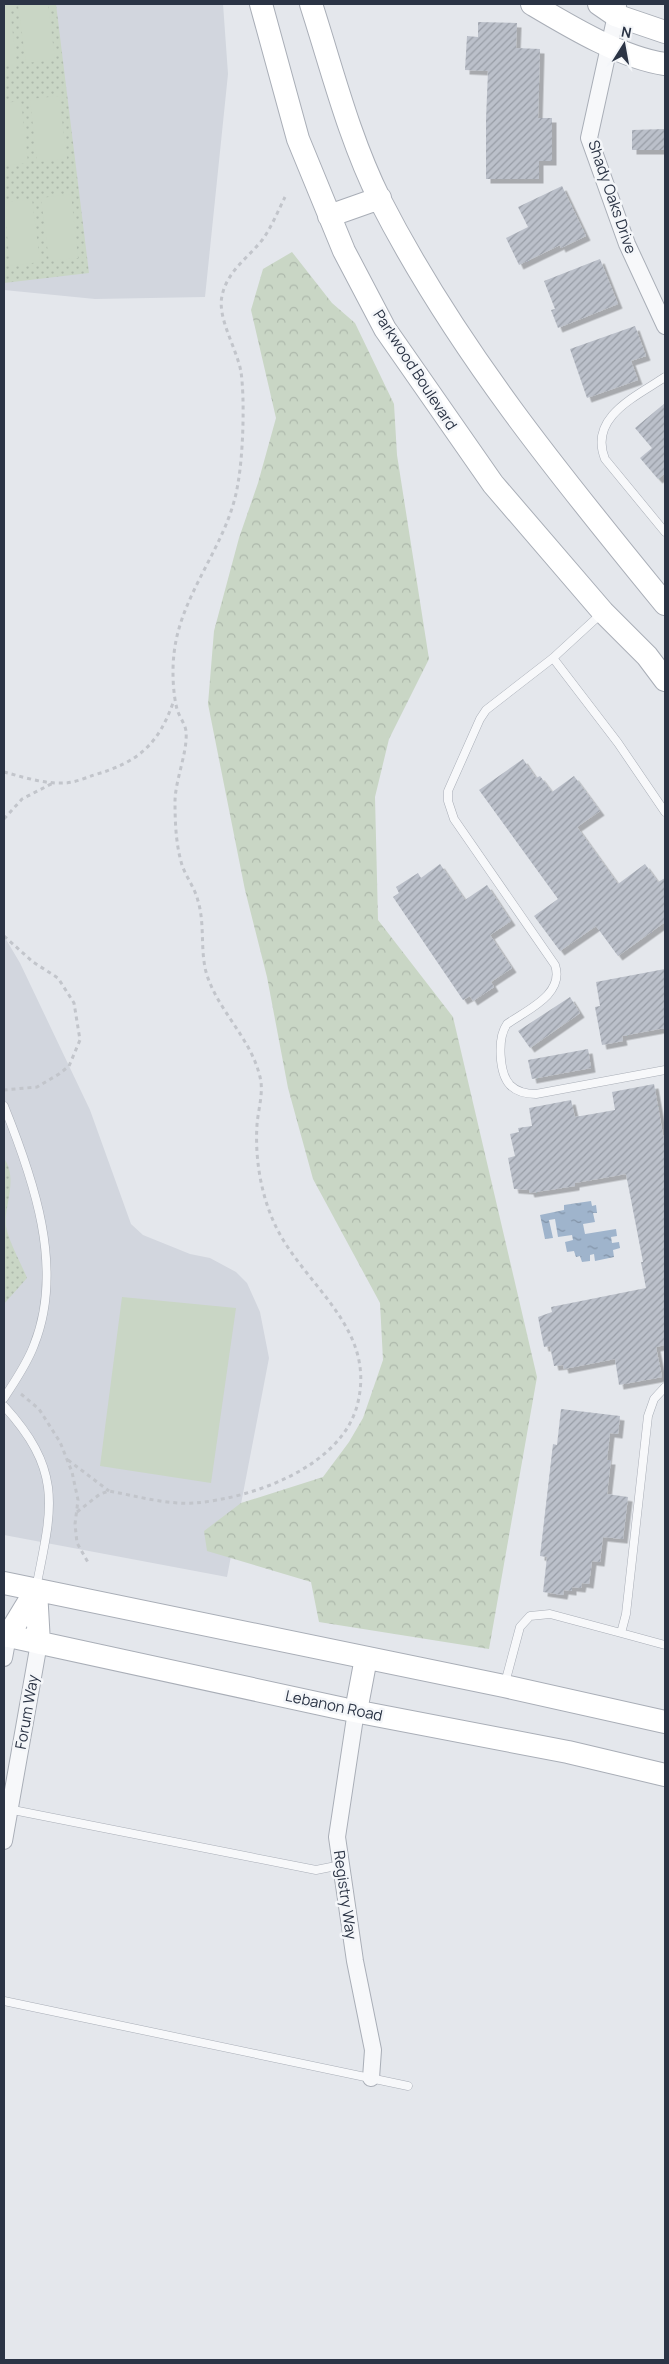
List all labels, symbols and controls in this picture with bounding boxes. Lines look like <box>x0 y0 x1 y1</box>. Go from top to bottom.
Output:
north arrow <box>599 20 649 70</box>
text: N <box>620 21 633 42</box>
street label: Shady Oaks Drive <box>583 137 642 257</box>
street label: Parkwood Boulevard <box>369 306 462 434</box>
street label: Forum Way <box>10 1673 43 1751</box>
street label: Lebanon Road <box>284 1685 385 1726</box>
street label: Registry Way <box>329 1849 362 1941</box>

